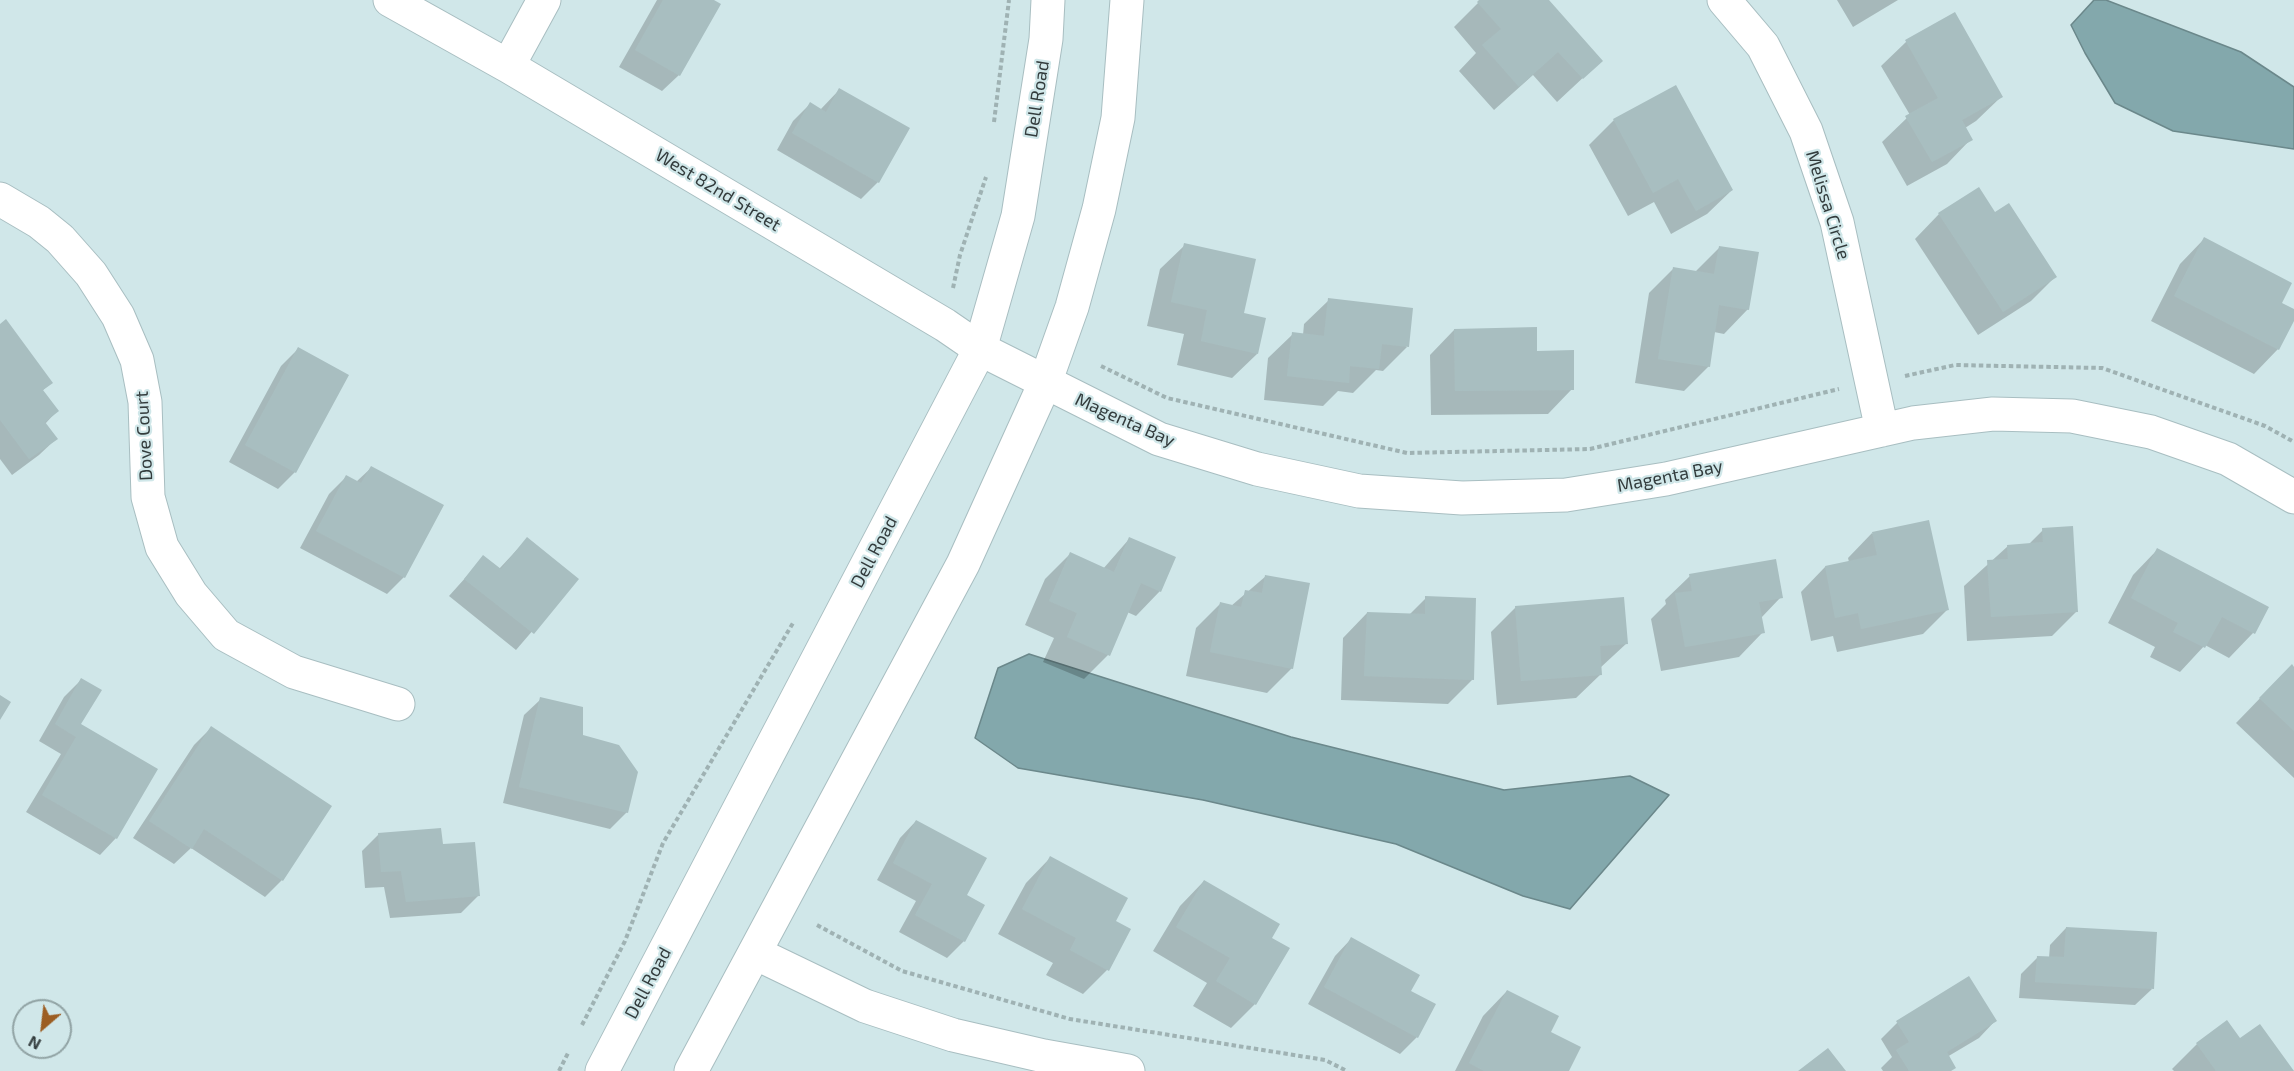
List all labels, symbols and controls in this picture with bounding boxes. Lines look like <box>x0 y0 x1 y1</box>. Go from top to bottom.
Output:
street label: Dell Road <box>1020 59 1054 139</box>
street label: West 82nd Street <box>651 144 785 236</box>
street label: Melissa Circle <box>1801 148 1855 262</box>
street label: Magenta Bay <box>1072 388 1178 452</box>
street label: Dove Court <box>131 390 157 482</box>
street label: Magenta Bay <box>1615 455 1725 497</box>
street label: Dell Road <box>846 513 902 591</box>
street label: Dell Road <box>620 944 676 1022</box>
north arrow <box>12 999 72 1059</box>
text: N <box>25 1032 44 1055</box>

